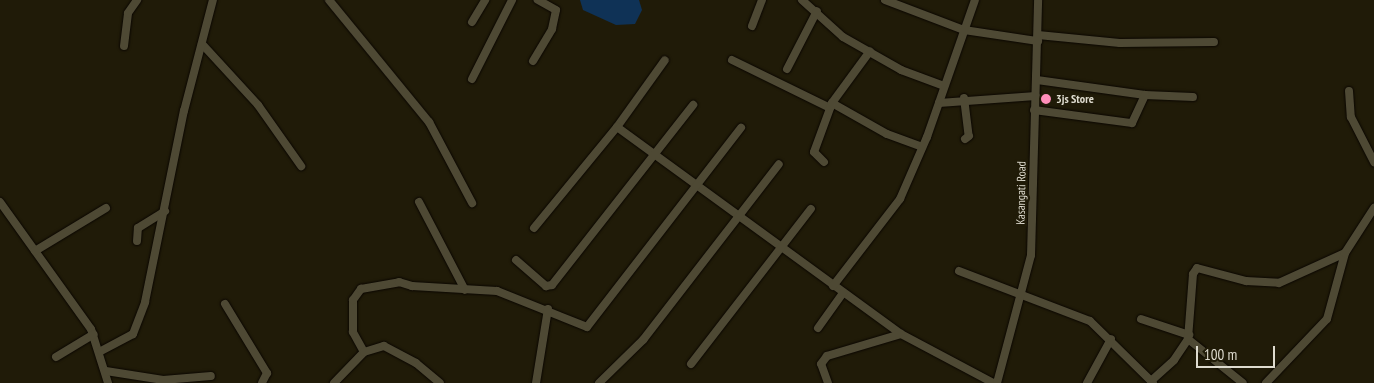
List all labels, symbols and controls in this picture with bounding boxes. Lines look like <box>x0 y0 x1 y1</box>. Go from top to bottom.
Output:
place label: 3js Store <box>1056 92 1094 106</box>
marker: 3js Store <box>1040 93 1052 105</box>
street label: Kasangati Road <box>1013 161 1029 225</box>
scale bar <box>1199 336 1278 368</box>
text: 100 m <box>1204 345 1237 364</box>

